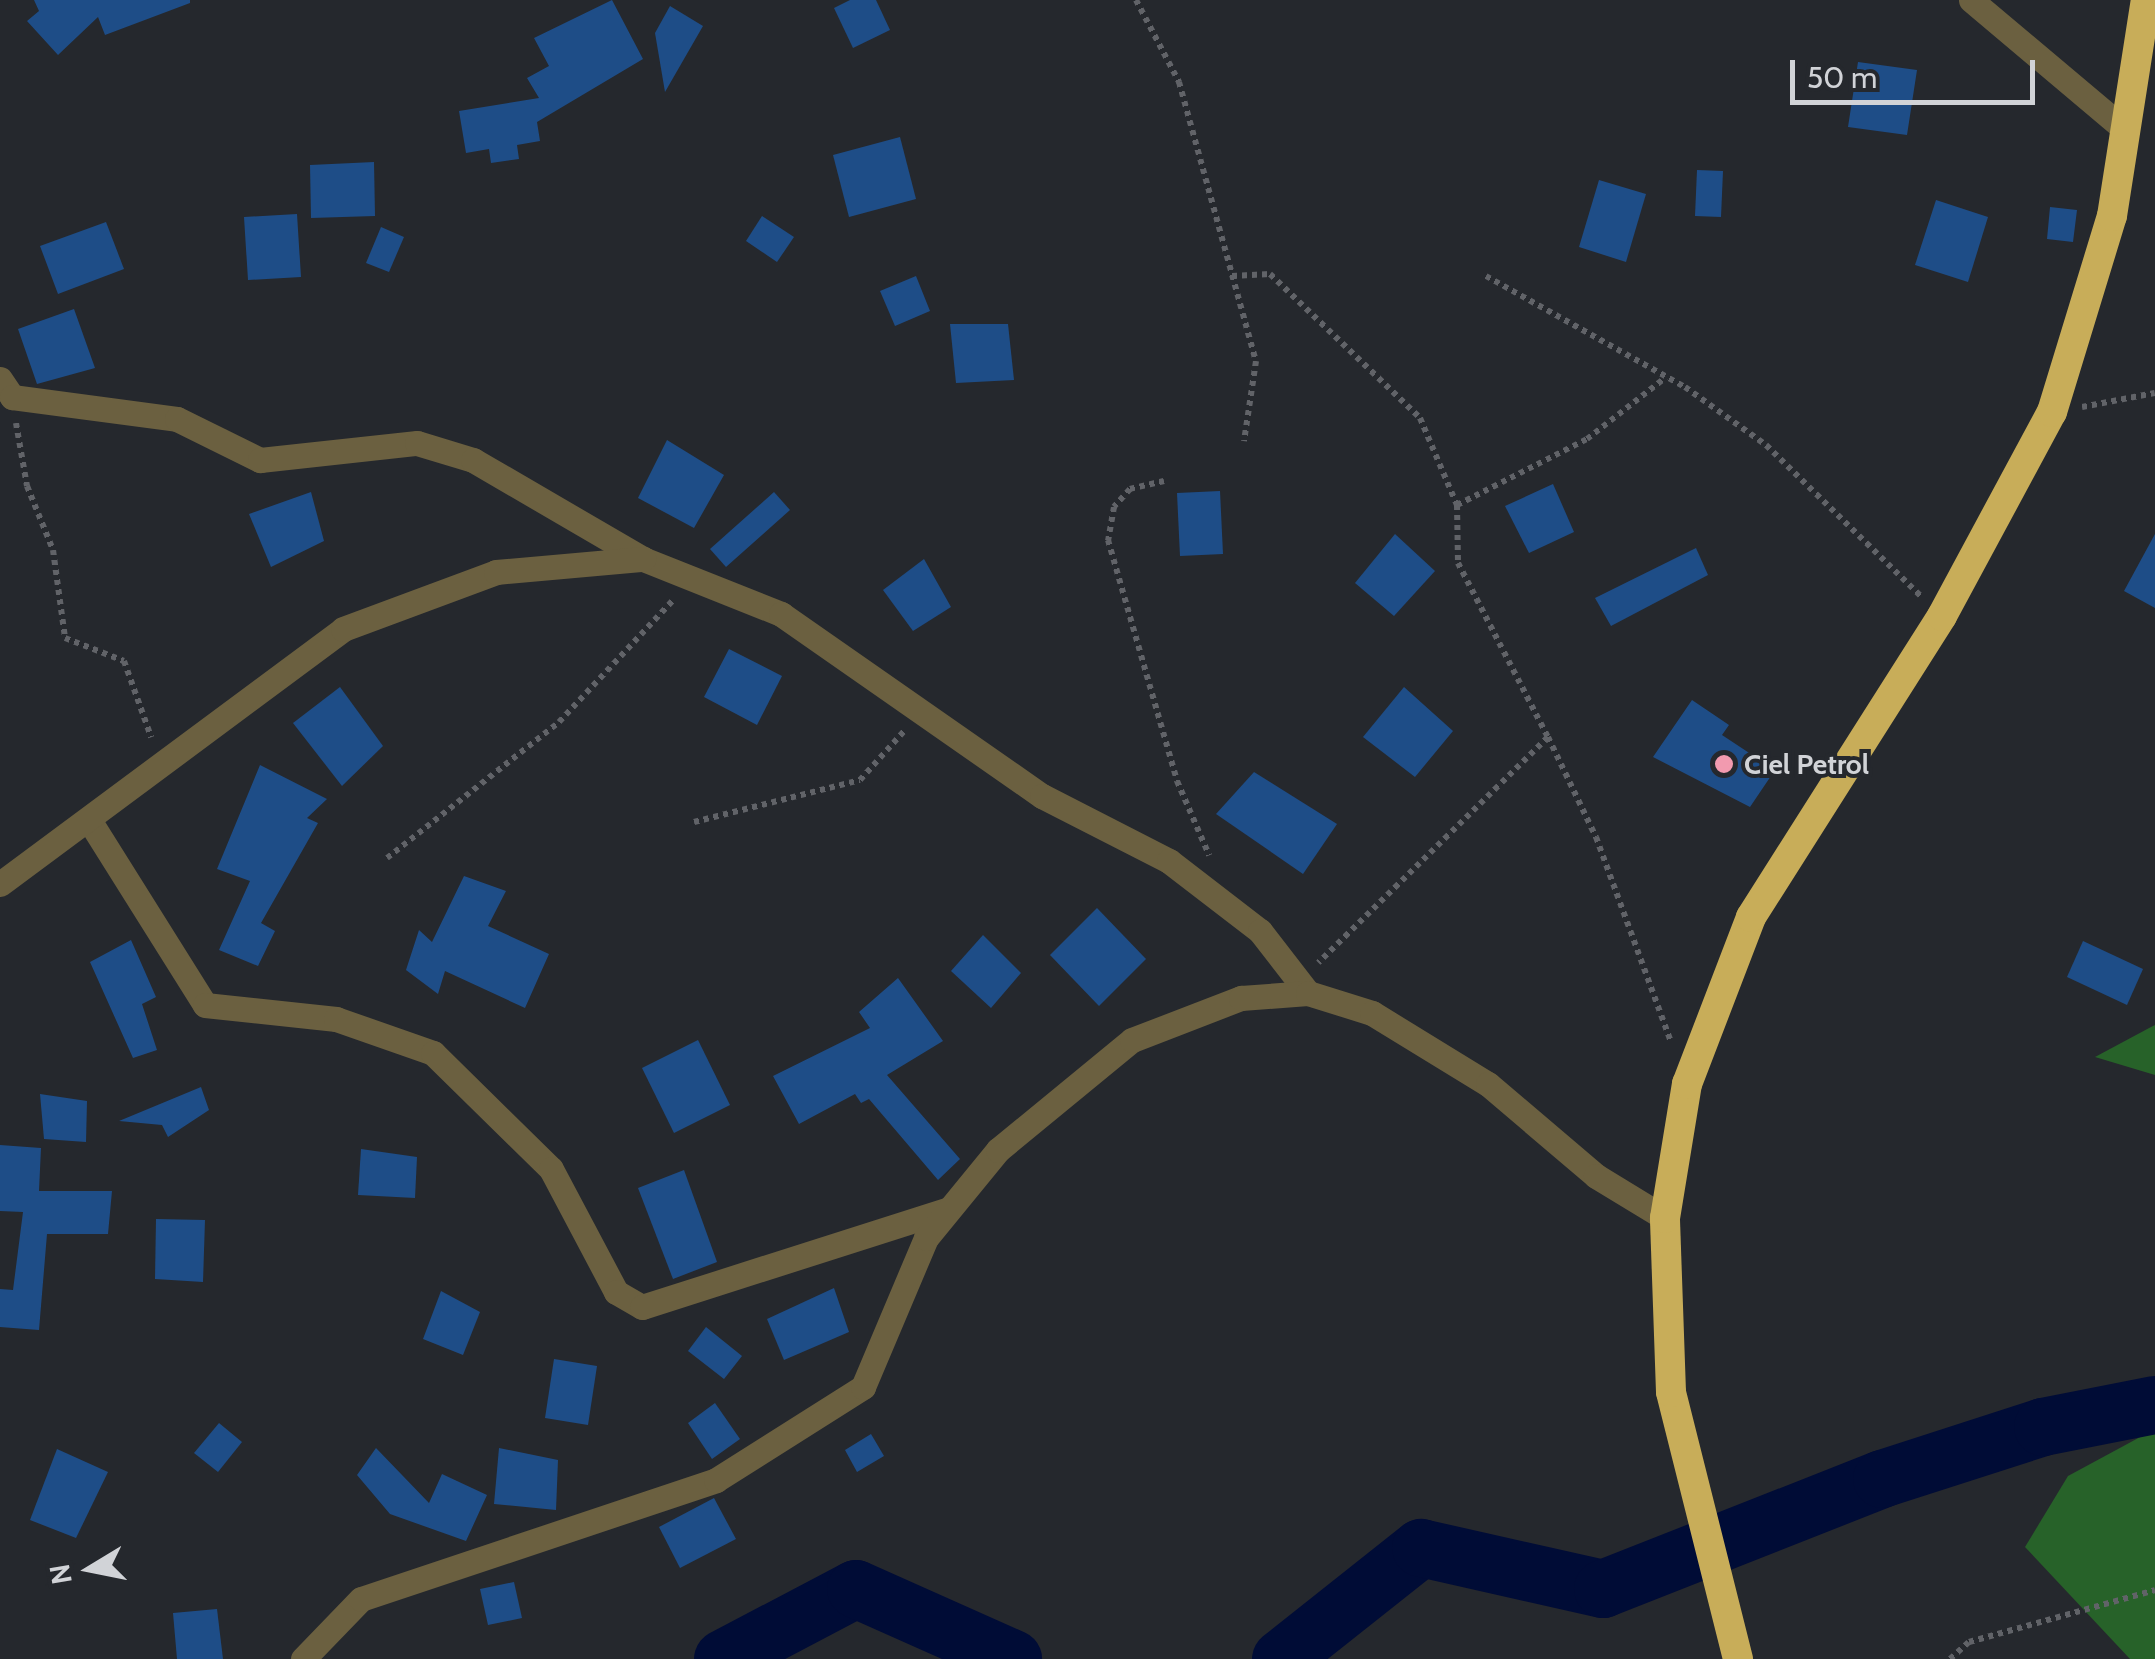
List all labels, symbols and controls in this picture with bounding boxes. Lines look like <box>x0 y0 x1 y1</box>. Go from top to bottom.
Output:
scale bar <box>1795 40 2040 102</box>
text: 50 m <box>1807 59 1877 96</box>
place label: Ciel Petrol <box>1744 747 1869 781</box>
marker: Ciel Petrol <box>1713 753 1735 775</box>
north arrow <box>40 1519 140 1619</box>
text: N <box>42 1562 79 1587</box>

